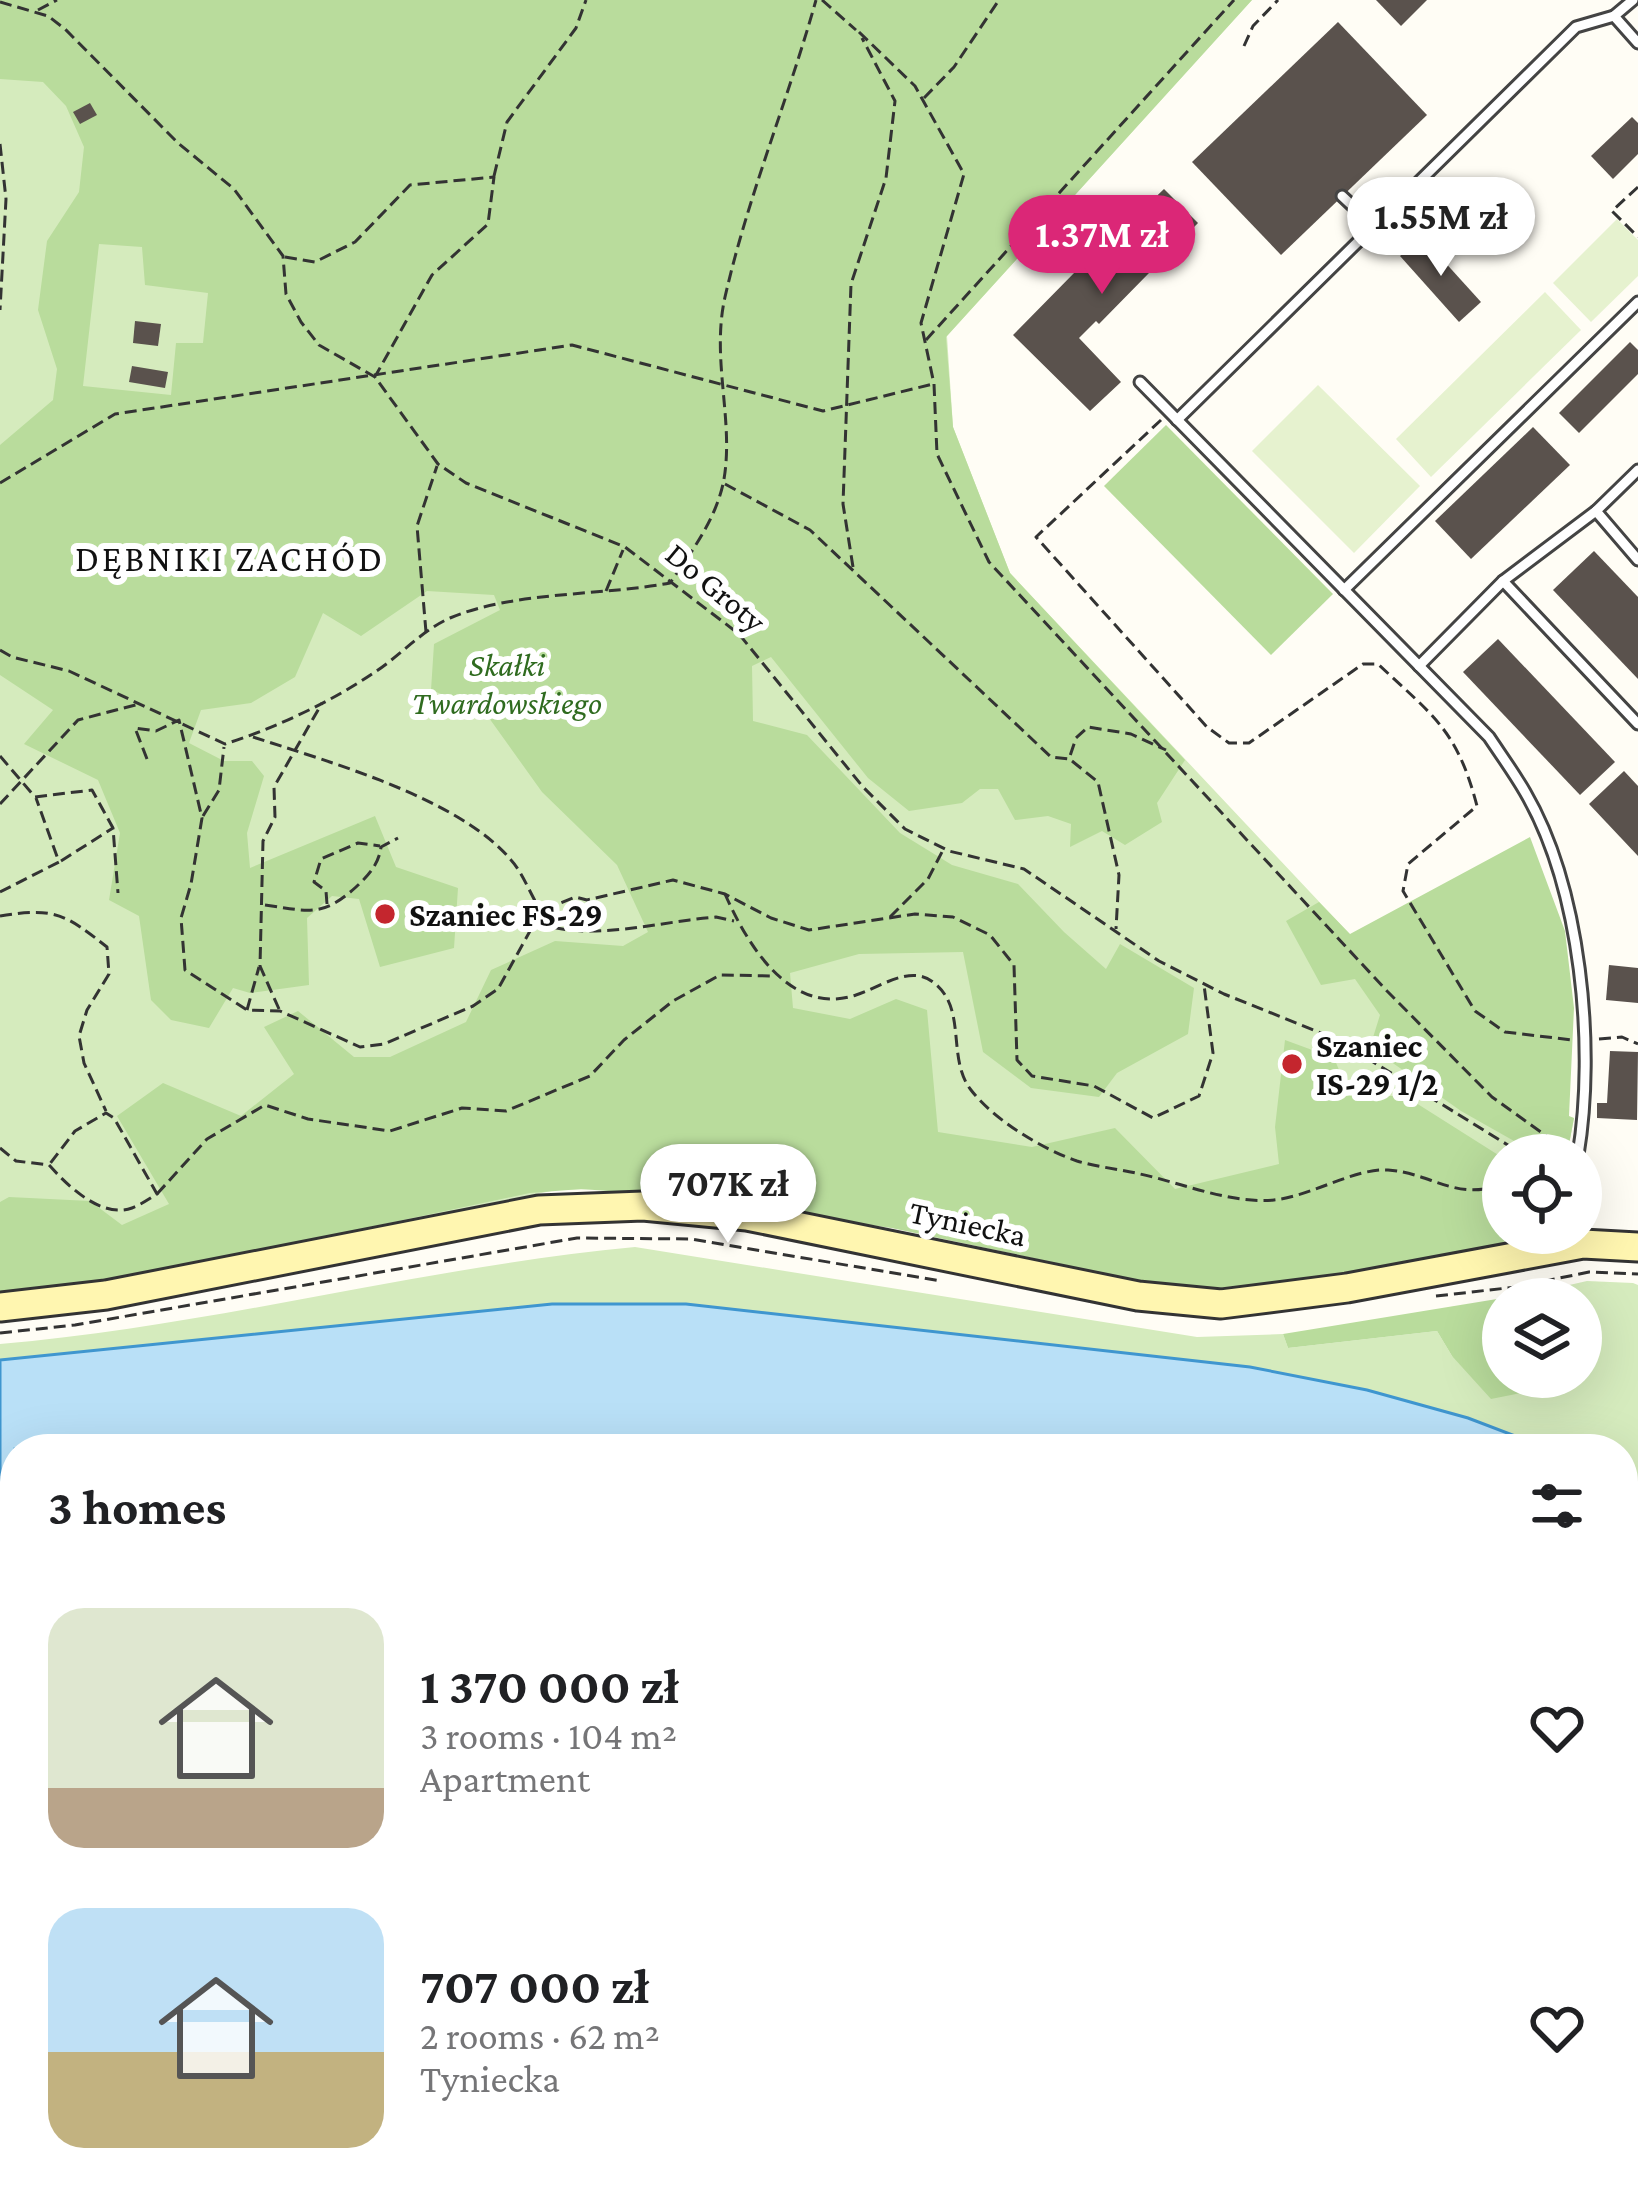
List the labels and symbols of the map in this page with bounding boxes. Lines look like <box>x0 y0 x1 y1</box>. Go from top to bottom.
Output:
pin: 1.55M zł <box>1317 177 1565 279</box>
pin: 1.37M zł <box>978 195 1226 297</box>
street label: Do Groty <box>659 535 774 640</box>
district label: DĘBNIKI ZACHÓD <box>75 539 385 579</box>
park label: Skałki Twardowskiego <box>412 646 602 721</box>
place label: Szaniec FS-29 <box>409 896 603 933</box>
marker: Szaniec FS-29 <box>372 901 398 927</box>
place label: Szaniec IS-29 1/2 <box>1316 1027 1438 1102</box>
marker: Szaniec IS-29 1/2 <box>1279 1051 1305 1077</box>
pin: 707K zł <box>617 1144 839 1246</box>
street label: Tyniecka <box>906 1193 1030 1253</box>

